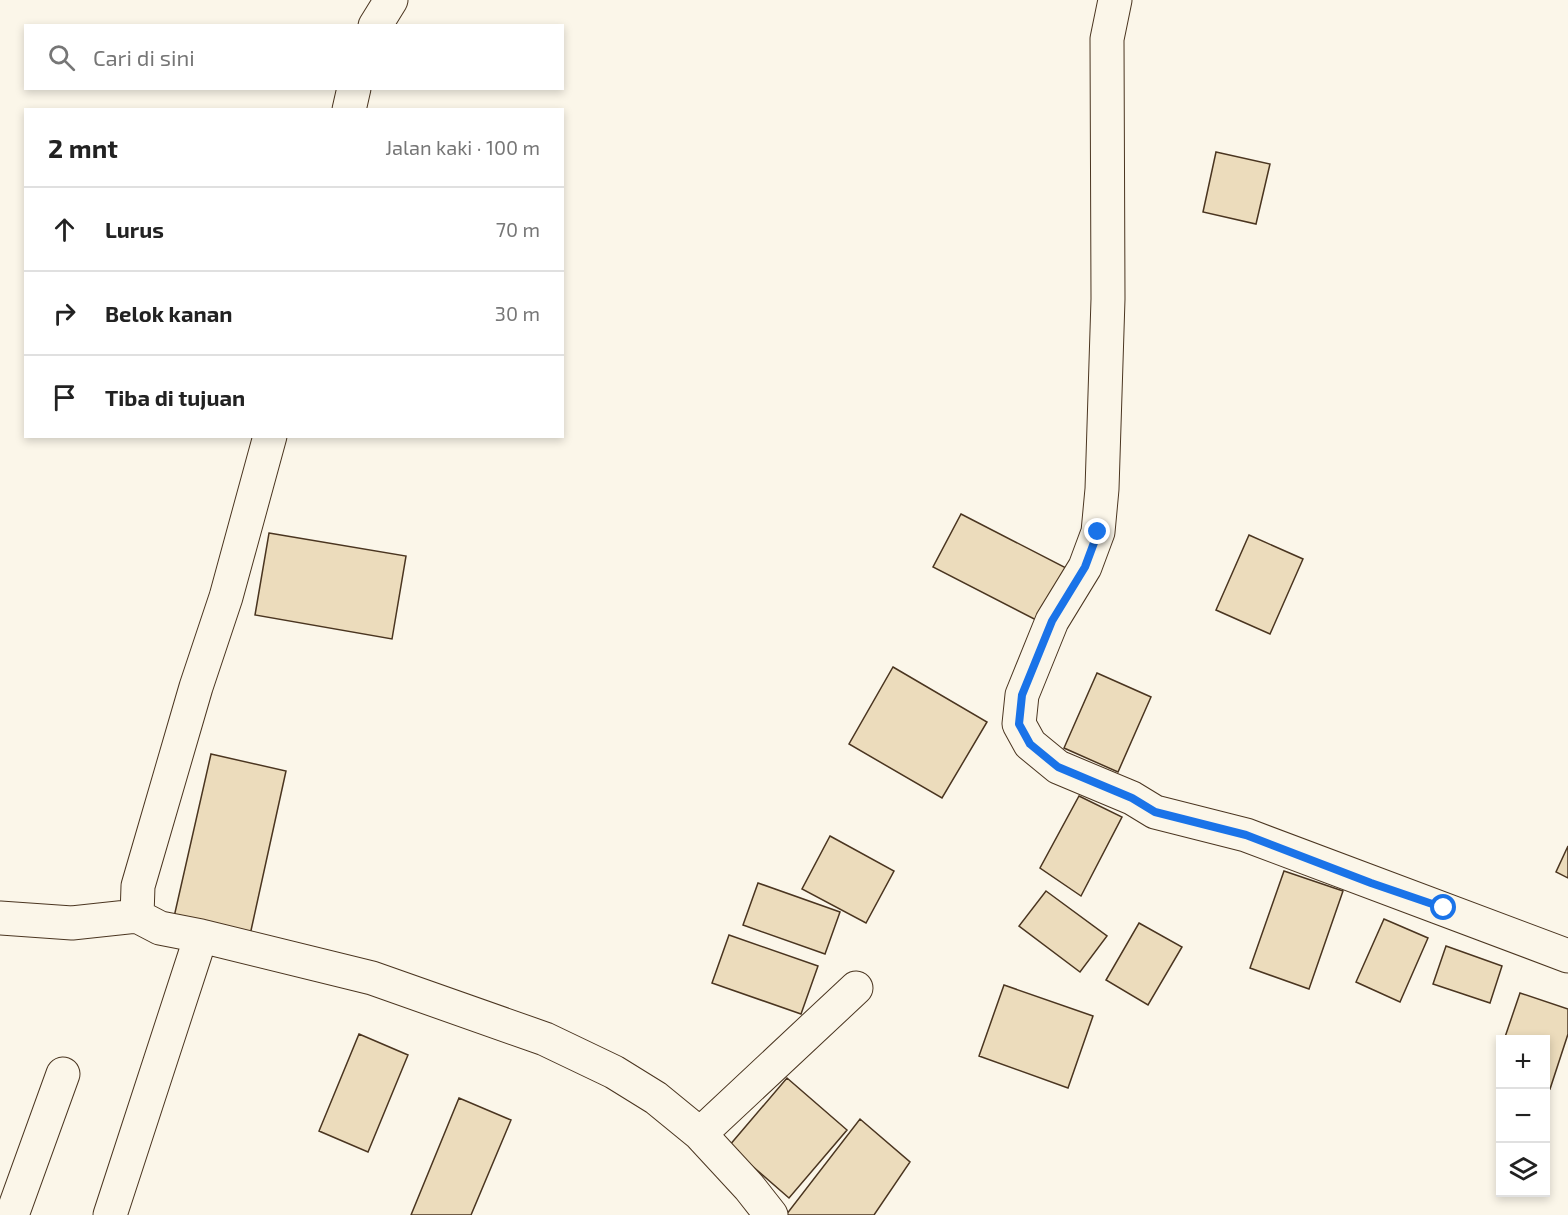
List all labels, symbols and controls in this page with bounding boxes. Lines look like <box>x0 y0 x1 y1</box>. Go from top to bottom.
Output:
search box <box>24 24 564 90</box>
icon: search <box>45 41 78 74</box>
text: Cari di sini <box>93 44 195 70</box>
text: 2 mnt <box>48 132 118 163</box>
text: Jalan kaki · 100 m <box>385 135 540 159</box>
icon: ahead <box>48 213 81 246</box>
text: Lurus <box>105 216 164 242</box>
text: 70 m <box>496 217 540 241</box>
icon: right <box>48 297 81 330</box>
text: Belok kanan <box>105 300 232 326</box>
text: 30 m <box>495 301 540 325</box>
icon: arrive <box>48 381 81 414</box>
text: Tiba di tujuan <box>105 384 245 410</box>
route end <box>1084 518 1110 544</box>
route start <box>1430 894 1456 920</box>
map controls <box>1496 1035 1550 1197</box>
button: + <box>1496 1035 1550 1089</box>
button: − <box>1496 1089 1550 1143</box>
button: layers <box>1496 1143 1550 1197</box>

